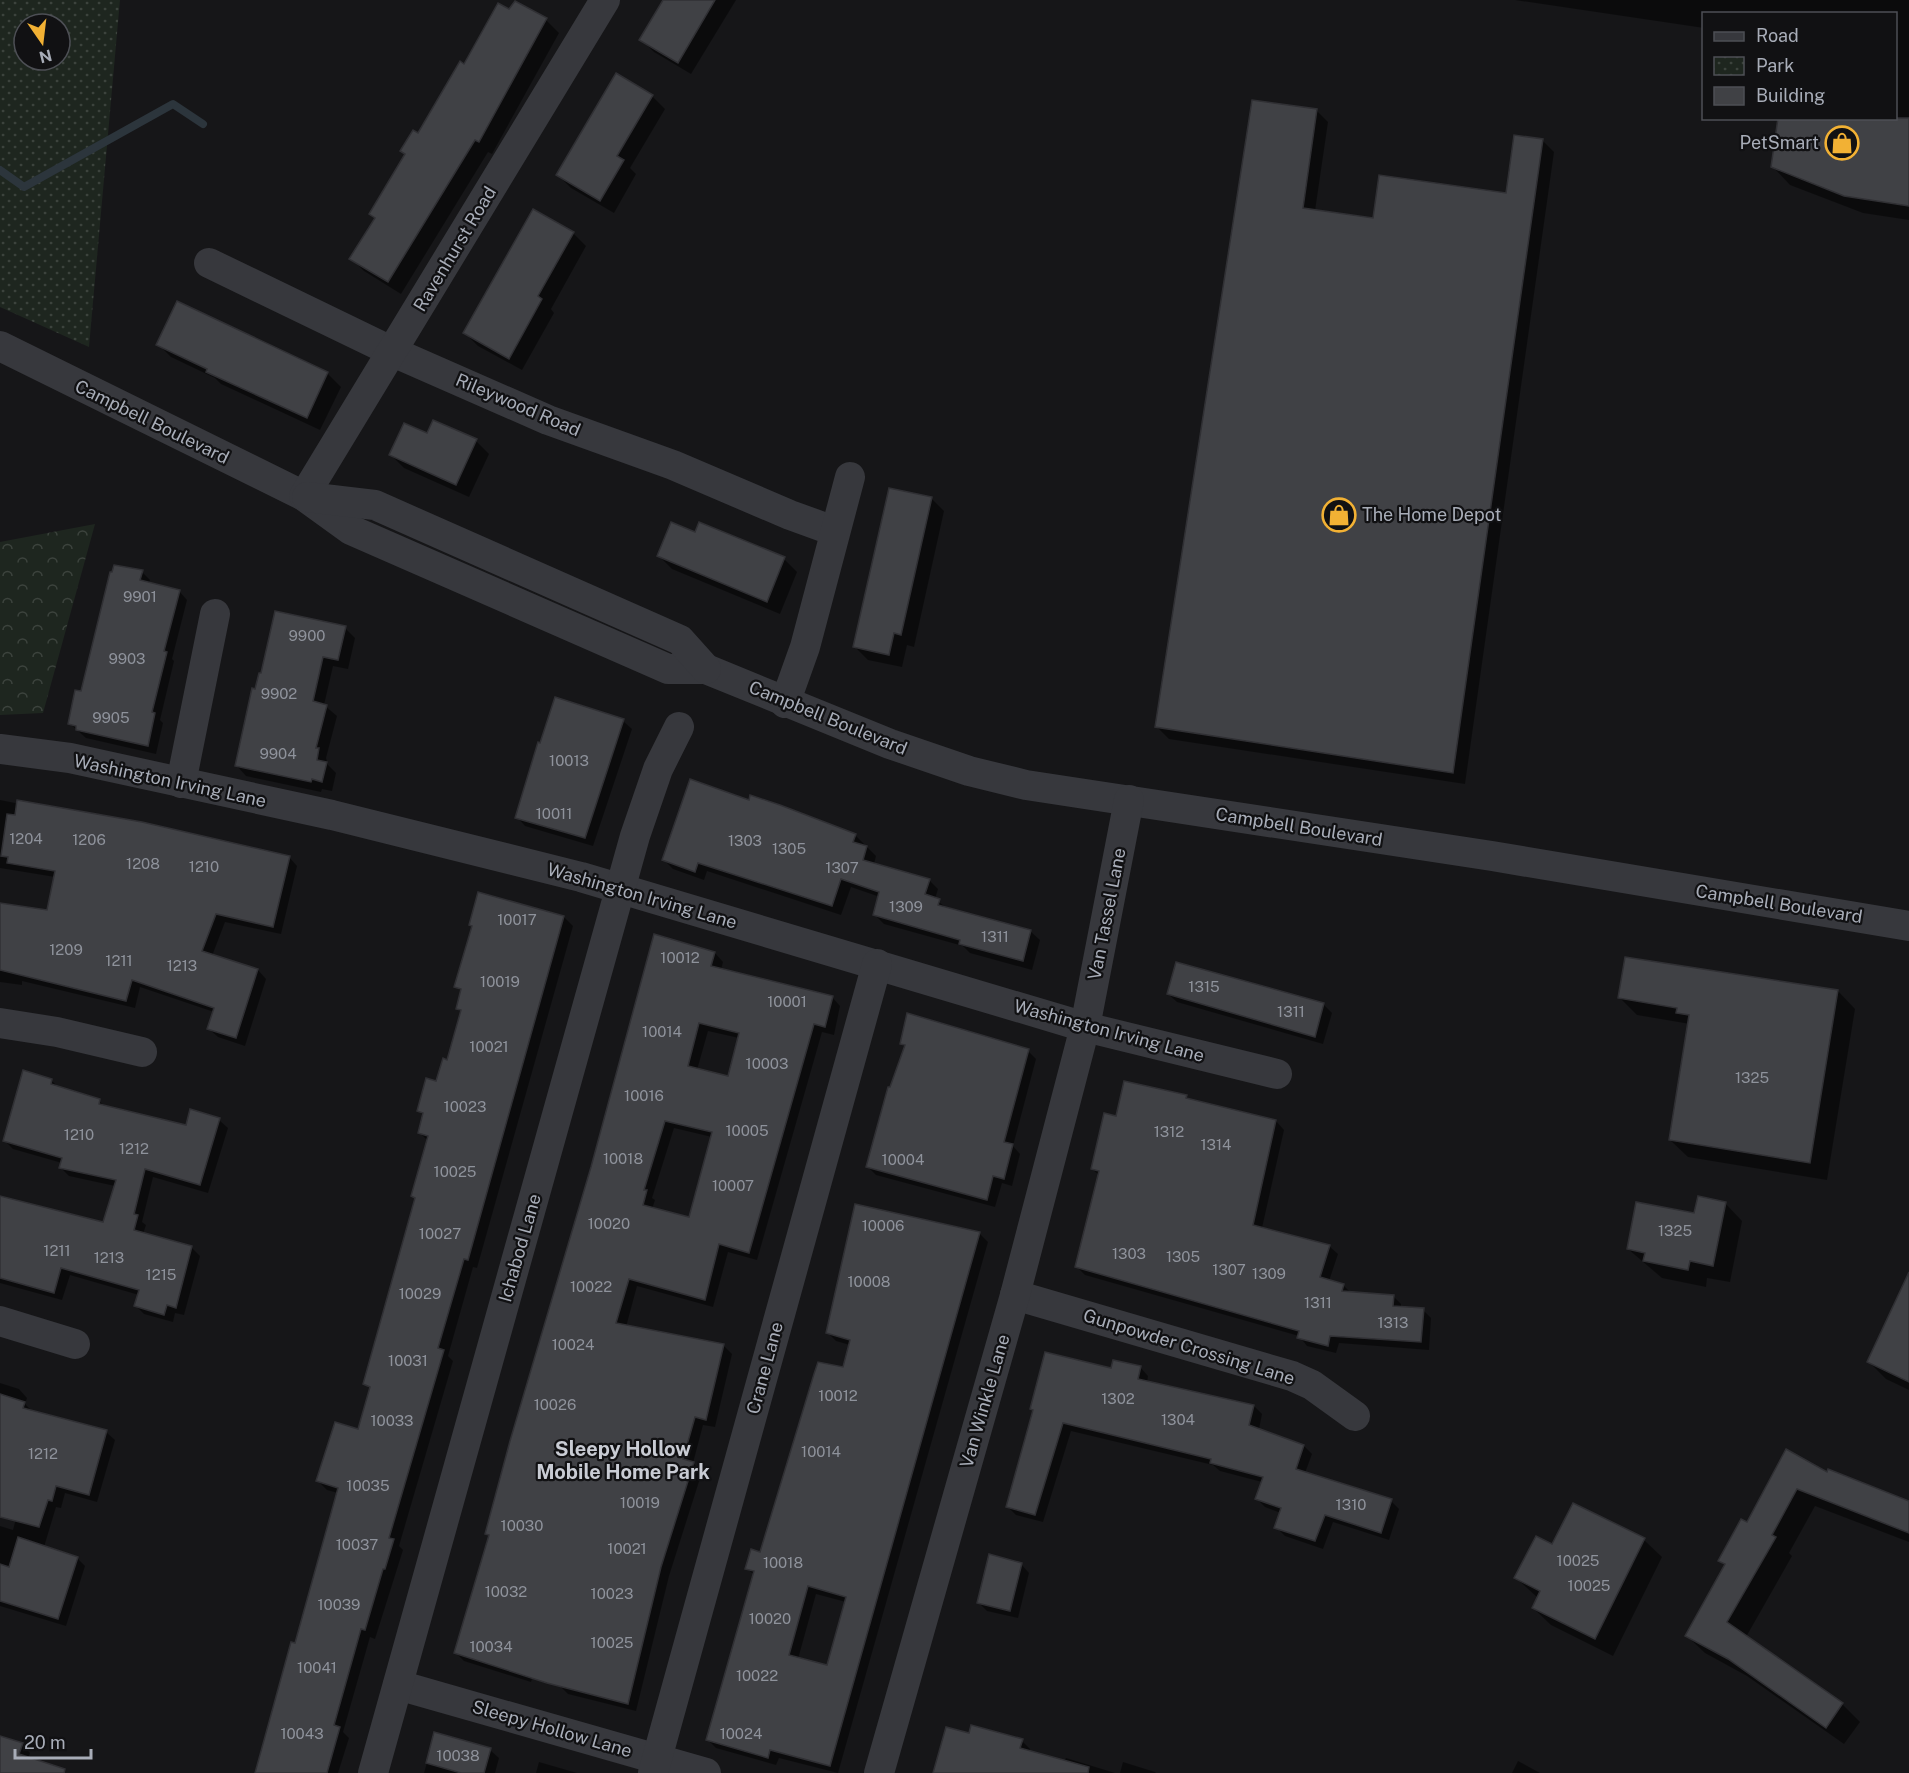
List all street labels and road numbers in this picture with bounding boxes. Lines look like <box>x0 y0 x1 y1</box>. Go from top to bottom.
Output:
street label: Ravenhurst Road <box>409 182 500 315</box>
street label: Rileywood Road <box>453 369 584 440</box>
street label: Campbell Boulevard <box>72 375 233 468</box>
street label: Campbell Boulevard <box>746 676 910 759</box>
street label: Washington Irving Lane <box>72 750 268 811</box>
street label: Campbell Boulevard <box>1214 803 1384 850</box>
street label: Van Tassel Lane <box>1083 846 1130 982</box>
street label: Washington Irving Lane <box>545 858 739 933</box>
street label: Campbell Boulevard <box>1694 880 1864 927</box>
street label: Washington Irving Lane <box>1012 995 1207 1066</box>
street label: Ichabod Lane <box>494 1191 545 1304</box>
street label: Gunpowder Crossing Lane <box>1081 1304 1297 1389</box>
street label: Crane Lane <box>742 1319 787 1416</box>
street label: Van Winkle Lane <box>955 1332 1014 1470</box>
street label: Sleepy Hollow Lane <box>470 1696 634 1761</box>

